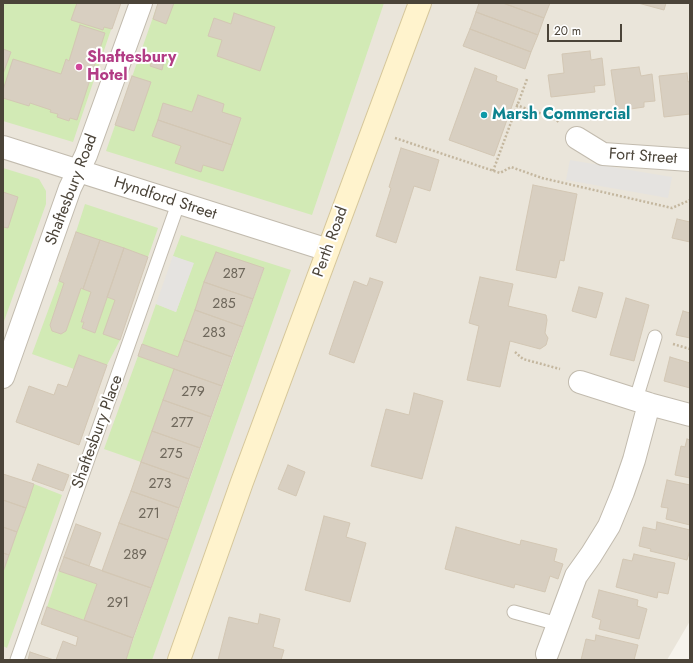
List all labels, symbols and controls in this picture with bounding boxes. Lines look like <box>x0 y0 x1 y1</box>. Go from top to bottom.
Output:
scale bar <box>549 16 624 42</box>
text: 20 m <box>554 22 581 40</box>
place label: Shaftesbury Hotel <box>87 48 176 86</box>
marker: Shaftesbury Hotel <box>74 62 84 72</box>
place label: Marsh Commercial <box>492 105 630 125</box>
marker: Marsh Commercial <box>479 110 489 120</box>
street label: Shaftesbury Road <box>42 132 102 248</box>
street label: Fort Street <box>608 145 678 169</box>
street label: Hyndford Street <box>111 173 219 225</box>
street label: Perth Road <box>309 204 353 280</box>
house number: 287 <box>223 267 245 283</box>
house number: 285 <box>212 297 236 313</box>
house number: 283 <box>202 326 226 342</box>
street label: Shaftesbury Place <box>69 373 127 491</box>
house number: 279 <box>181 385 205 401</box>
house number: 277 <box>171 416 193 432</box>
house number: 275 <box>159 447 183 463</box>
house number: 273 <box>149 477 171 493</box>
house number: 271 <box>138 507 160 523</box>
house number: 289 <box>123 548 147 564</box>
house number: 291 <box>107 596 129 612</box>

